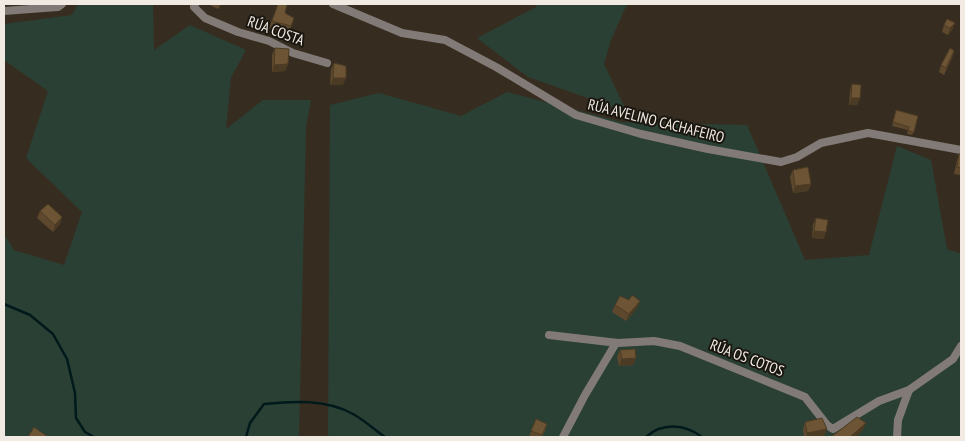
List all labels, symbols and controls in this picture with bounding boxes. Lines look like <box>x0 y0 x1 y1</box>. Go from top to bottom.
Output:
street label: RÚA COSTA <box>245 12 308 50</box>
street label: RÚA AVELINO CACHAFEIRO <box>586 94 726 147</box>
street label: RÚA OS COTOS <box>708 335 787 380</box>

